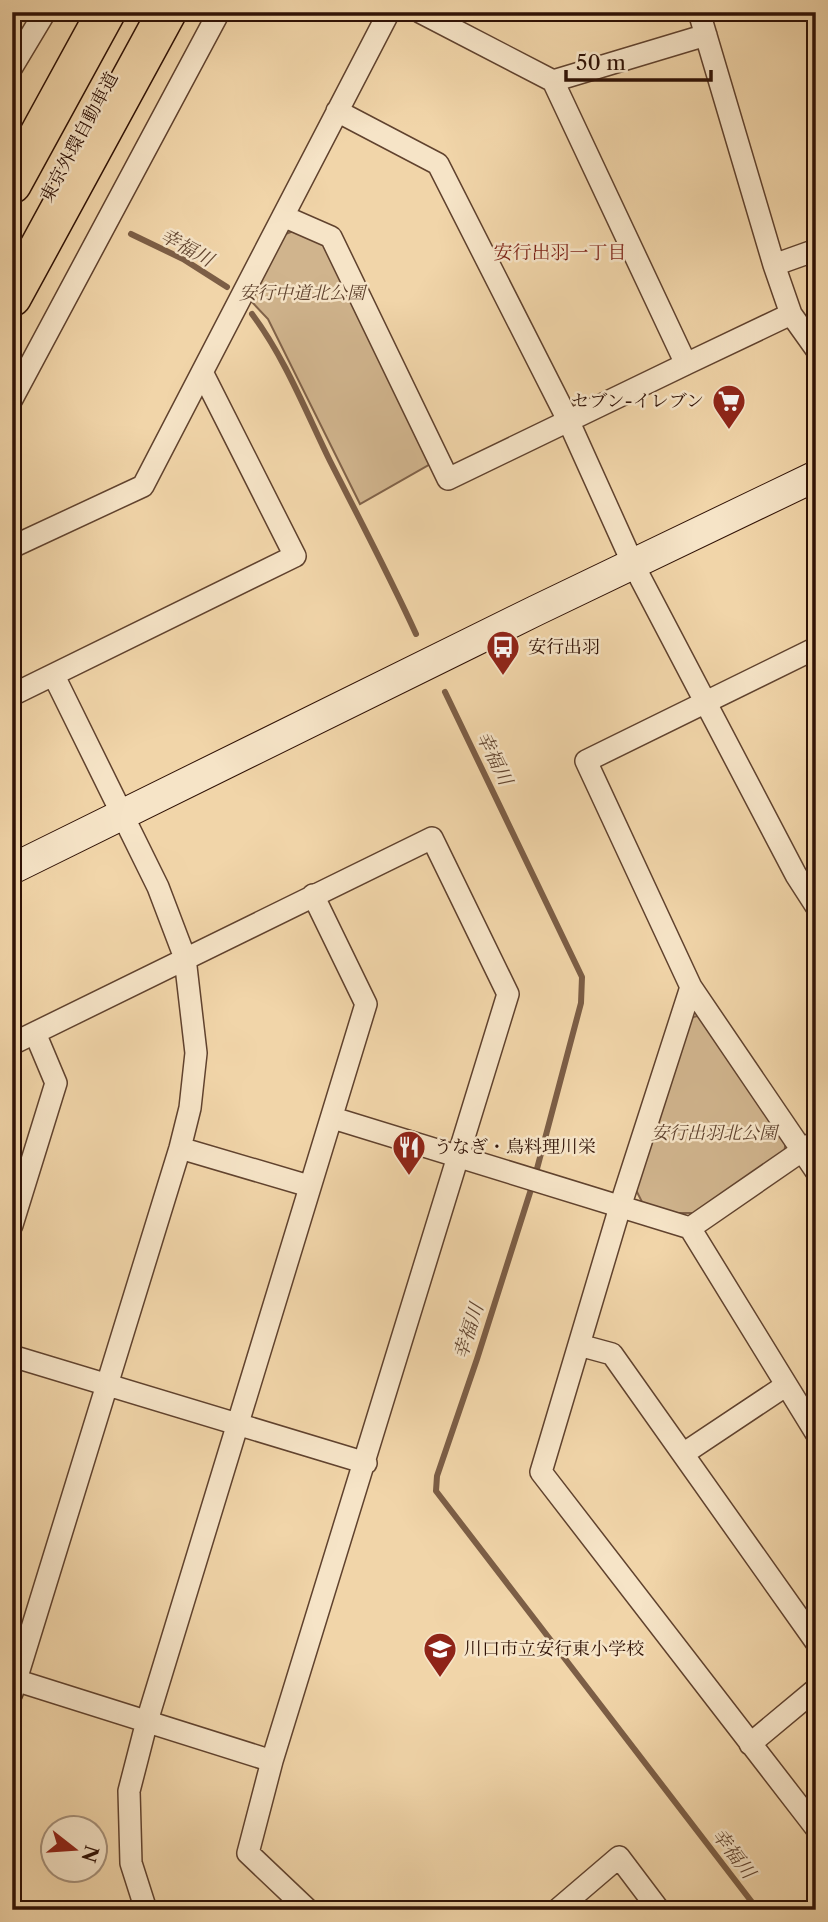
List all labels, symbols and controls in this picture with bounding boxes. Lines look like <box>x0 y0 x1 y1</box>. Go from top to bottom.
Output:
scale bar <box>566 38 711 82</box>
text: 50 m <box>576 50 626 75</box>
street label: 東京外環自動車道 <box>35 68 123 206</box>
water label: 幸福川 <box>156 224 219 272</box>
district label: 安行出羽一丁目 <box>493 241 627 264</box>
park label: 安行中道北公園 <box>239 282 368 304</box>
supermarket icon: セブン-イレブン <box>710 382 748 431</box>
place label: セブン-イレブン <box>571 390 704 412</box>
bus stop icon: 安行出羽 <box>484 628 522 677</box>
place label: 安行出羽 <box>528 636 600 658</box>
water label: 幸福川 <box>472 728 518 791</box>
park label: 安行出羽北公園 <box>651 1122 780 1144</box>
restaurant icon: うなぎ・鳥料理川栄 <box>390 1128 428 1177</box>
place label: うなぎ・鳥料理川栄 <box>434 1136 596 1158</box>
water label: 幸福川 <box>449 1299 489 1362</box>
school or university icon: 川口市立安行東小学校 <box>421 1630 459 1679</box>
place label: 川口市立安行東小学校 <box>464 1638 644 1660</box>
north arrow <box>38 1814 108 1884</box>
water label: 幸福川 <box>707 1824 761 1885</box>
text: N <box>76 1843 103 1865</box>

